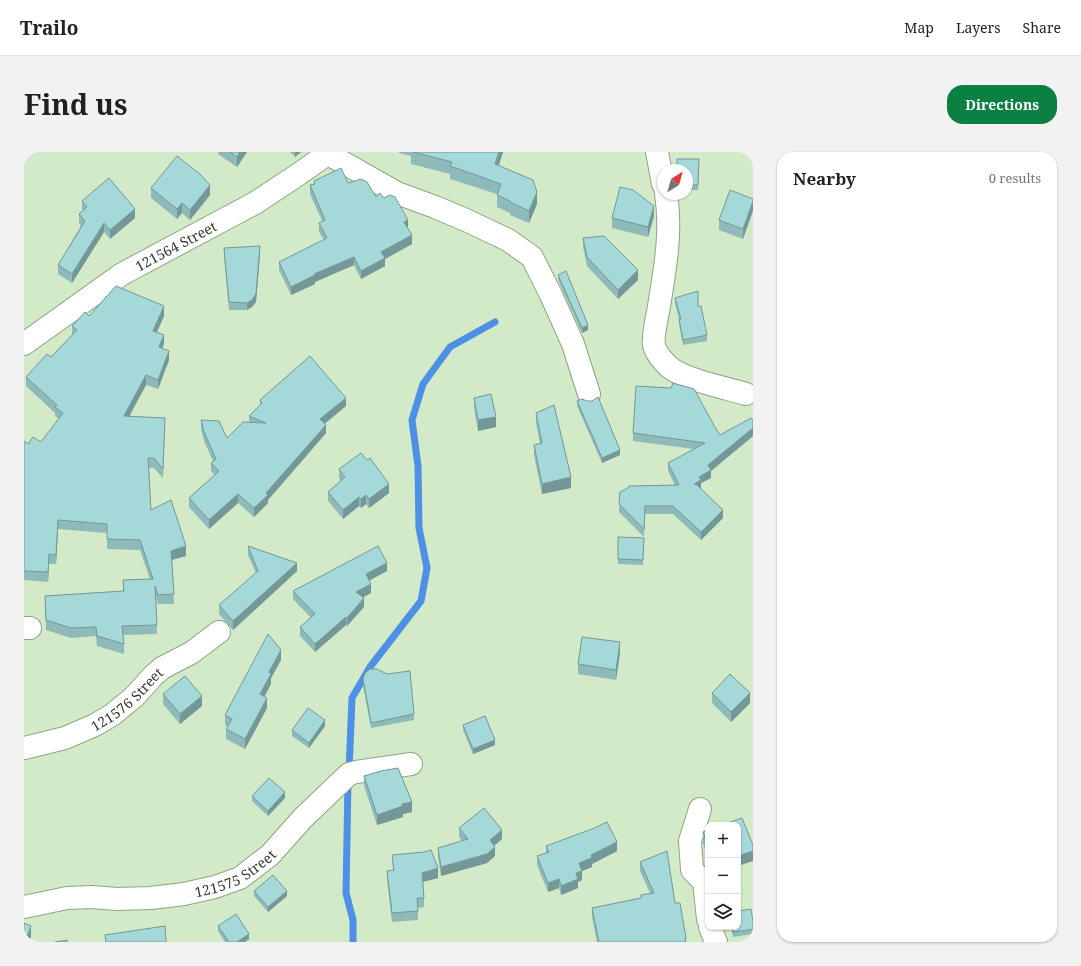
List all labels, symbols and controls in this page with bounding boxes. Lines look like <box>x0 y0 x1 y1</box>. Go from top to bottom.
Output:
text: Trailo <box>20 15 78 41</box>
text: Map <box>904 18 934 37</box>
text: Layers <box>956 18 1001 37</box>
text: Share <box>1023 18 1061 37</box>
text: Find us <box>24 85 128 123</box>
button: Directions <box>947 85 1057 124</box>
north arrow <box>657 164 693 200</box>
text: Nearby <box>793 167 856 190</box>
text: 0 results <box>989 169 1041 187</box>
street label: 121564 Street <box>131 216 220 275</box>
street label: 121576 Street <box>87 663 166 735</box>
map controls <box>705 822 741 930</box>
button: + <box>705 822 741 858</box>
street label: 121575 Street <box>192 845 280 901</box>
button: − <box>705 858 741 894</box>
button: layers <box>705 894 741 930</box>

